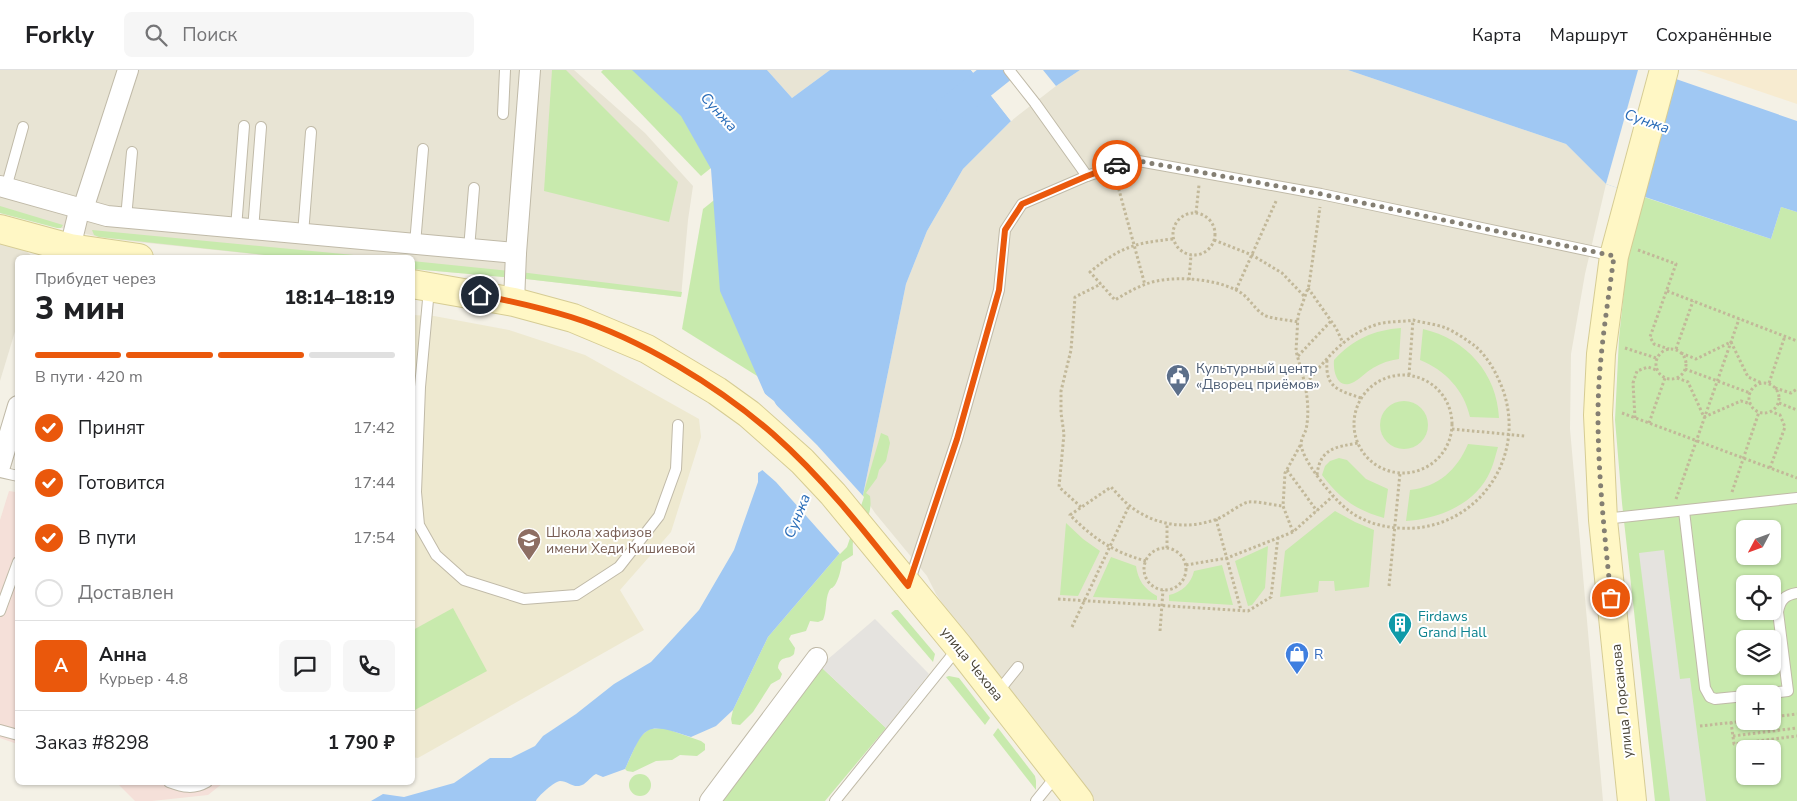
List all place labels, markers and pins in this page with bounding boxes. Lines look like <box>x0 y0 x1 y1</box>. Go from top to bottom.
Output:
pin <box>459 274 501 316</box>
place label: Культурный центр «Дворец приёмов» <box>1196 359 1320 394</box>
public building icon: Культурный центр «Дворец приёмов» <box>1165 363 1191 397</box>
place label: Школа хафизов имени Хеди Кишиевой <box>546 523 696 558</box>
school or university icon: Школа хафизов имени Хеди Кишиевой <box>516 527 542 561</box>
pin <box>1590 577 1632 619</box>
place label: Firdaws Grand Hall <box>1418 607 1487 642</box>
building icon: Firdaws Grand Hall <box>1387 611 1413 645</box>
shop icon: R <box>1284 641 1310 675</box>
place label: R <box>1314 645 1323 664</box>

